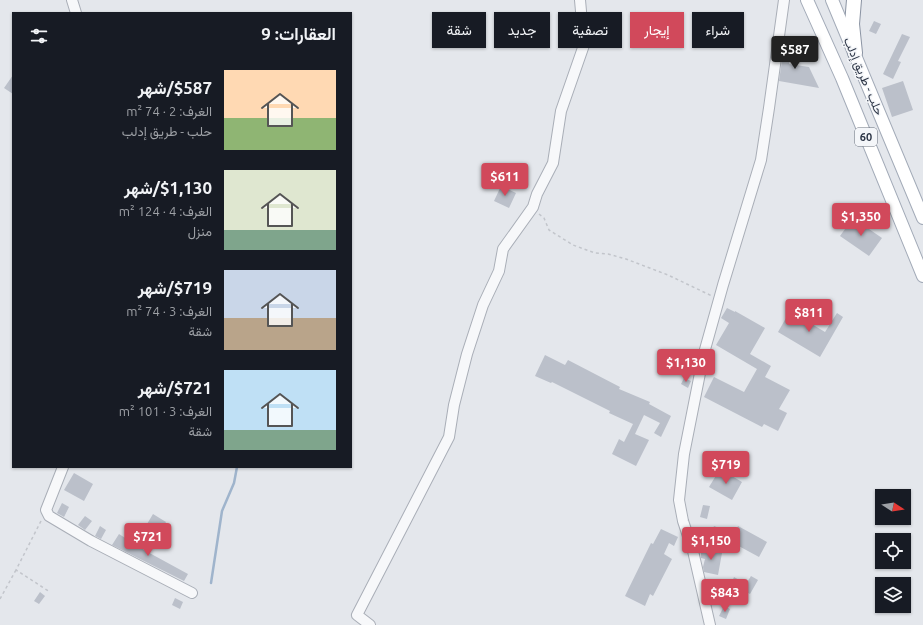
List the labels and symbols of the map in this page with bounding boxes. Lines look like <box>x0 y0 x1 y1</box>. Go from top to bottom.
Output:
street label: حلب - طريق إدلب <box>840 35 886 118</box>
pin: $587 <box>771 36 819 70</box>
road number: 60 <box>855 128 877 146</box>
pin: $611 <box>481 163 529 197</box>
pin: $1,350 <box>828 203 894 237</box>
pin: $811 <box>785 299 833 333</box>
pin: $1,130 <box>653 349 719 383</box>
pin: $719 <box>702 451 750 485</box>
north arrow <box>875 489 911 525</box>
pin: $721 <box>124 523 172 557</box>
pin: $1,150 <box>678 527 744 561</box>
pin: $843 <box>701 579 749 613</box>

